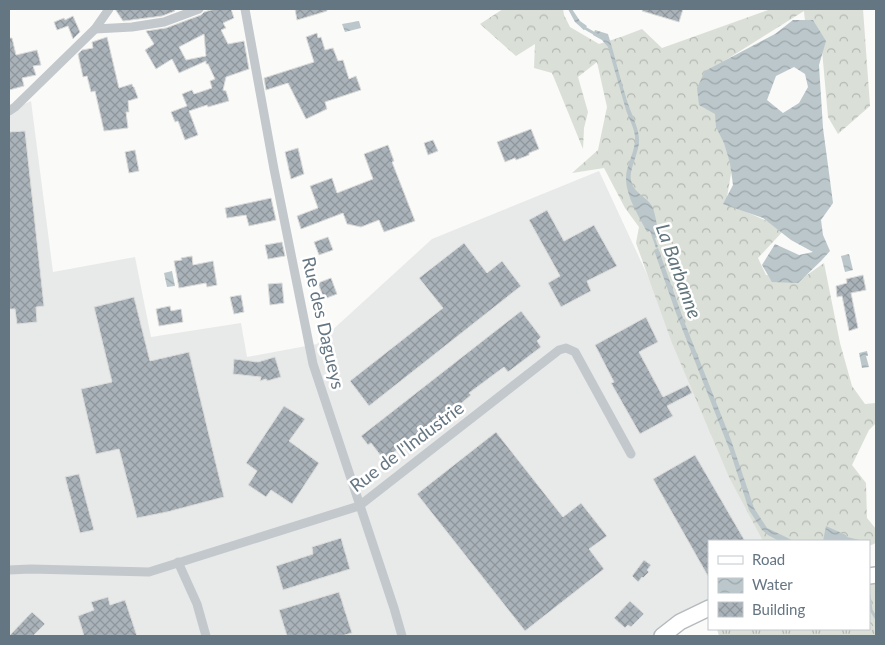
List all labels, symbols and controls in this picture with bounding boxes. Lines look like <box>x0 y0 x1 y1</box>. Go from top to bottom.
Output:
water label: La Barbanne <box>652 220 707 321</box>
street label: Rue des Dagueys <box>298 255 350 391</box>
street label: Rue de l'Industrie <box>345 396 468 496</box>
legend <box>708 540 870 630</box>
text: Road <box>752 550 785 568</box>
text: Water <box>752 575 793 593</box>
text: Building <box>752 600 805 618</box>

